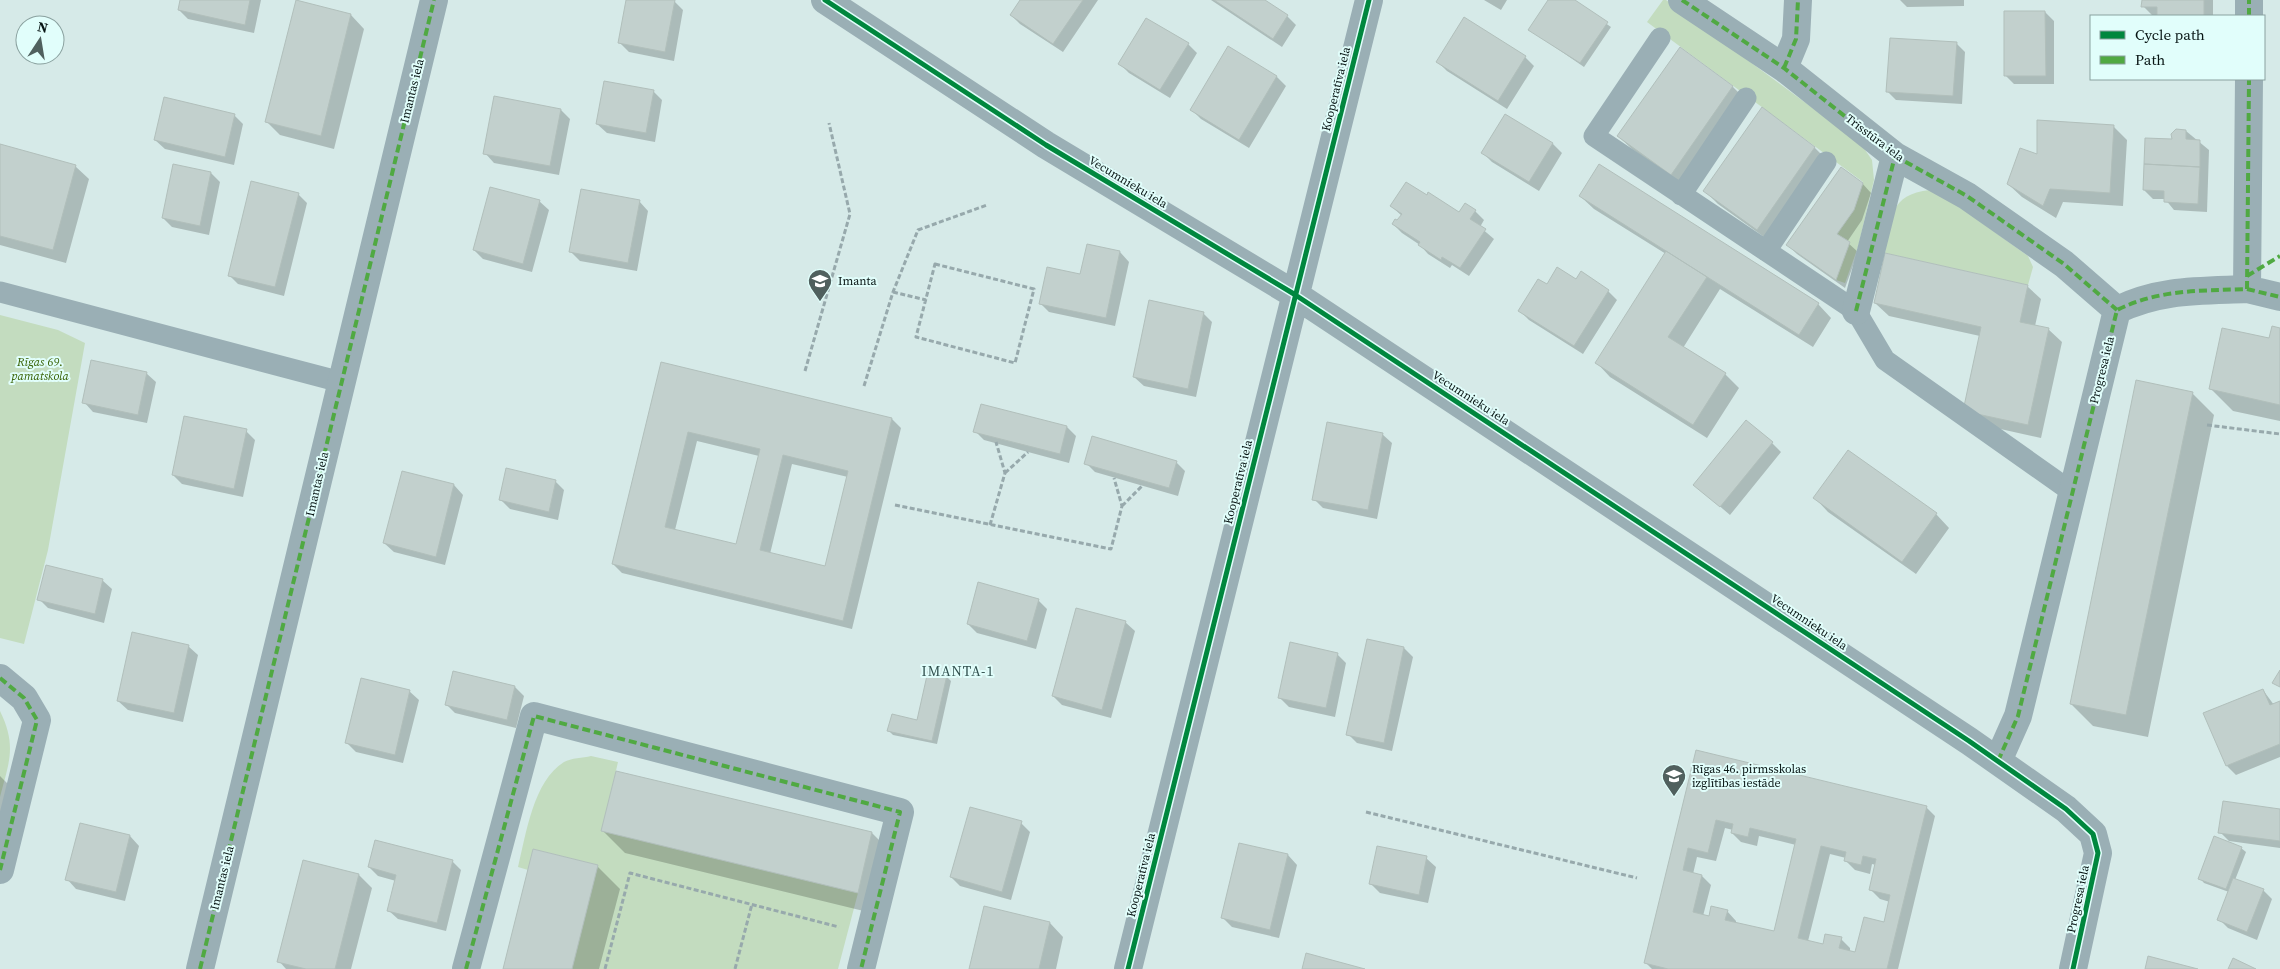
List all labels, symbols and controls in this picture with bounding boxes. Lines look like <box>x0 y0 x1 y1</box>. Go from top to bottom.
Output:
north arrow <box>15 15 65 65</box>
legend <box>2090 15 2265 80</box>
text: N <box>36 16 50 38</box>
text: Cycle path <box>2135 24 2205 45</box>
street label: Kooperatīva iela <box>1318 44 1354 133</box>
text: Path <box>2135 49 2165 70</box>
street label: Imantas iela <box>396 56 428 125</box>
street label: Trīsstūra iela <box>1842 111 1908 166</box>
street label: Vecumnieku iela <box>1086 152 1171 212</box>
school or university icon: Imanta <box>807 268 833 302</box>
place label: Imanta <box>838 273 877 289</box>
street label: Progresa iela <box>2086 334 2118 405</box>
park label: Rīgas 69. pamatskola <box>10 354 69 384</box>
street label: Vecumnieku iela <box>1429 367 1514 430</box>
street label: Kooperatīva iela <box>1220 437 1256 526</box>
street label: Imantas iela <box>302 449 332 518</box>
street label: Vecumnieku iela <box>1767 590 1851 654</box>
district label: IMANTA-1 <box>922 661 995 681</box>
place label: Rīgas 46. pirmsskolas izglītības iestāde <box>1692 761 1806 791</box>
school or university icon: Rīgas 46. pirmsskolas izglītības iestāde <box>1661 763 1687 797</box>
street label: Kooperatīva iela <box>1123 830 1159 919</box>
street label: Imantas iela <box>206 843 238 912</box>
street label: Progresa iela <box>2063 863 2093 934</box>

